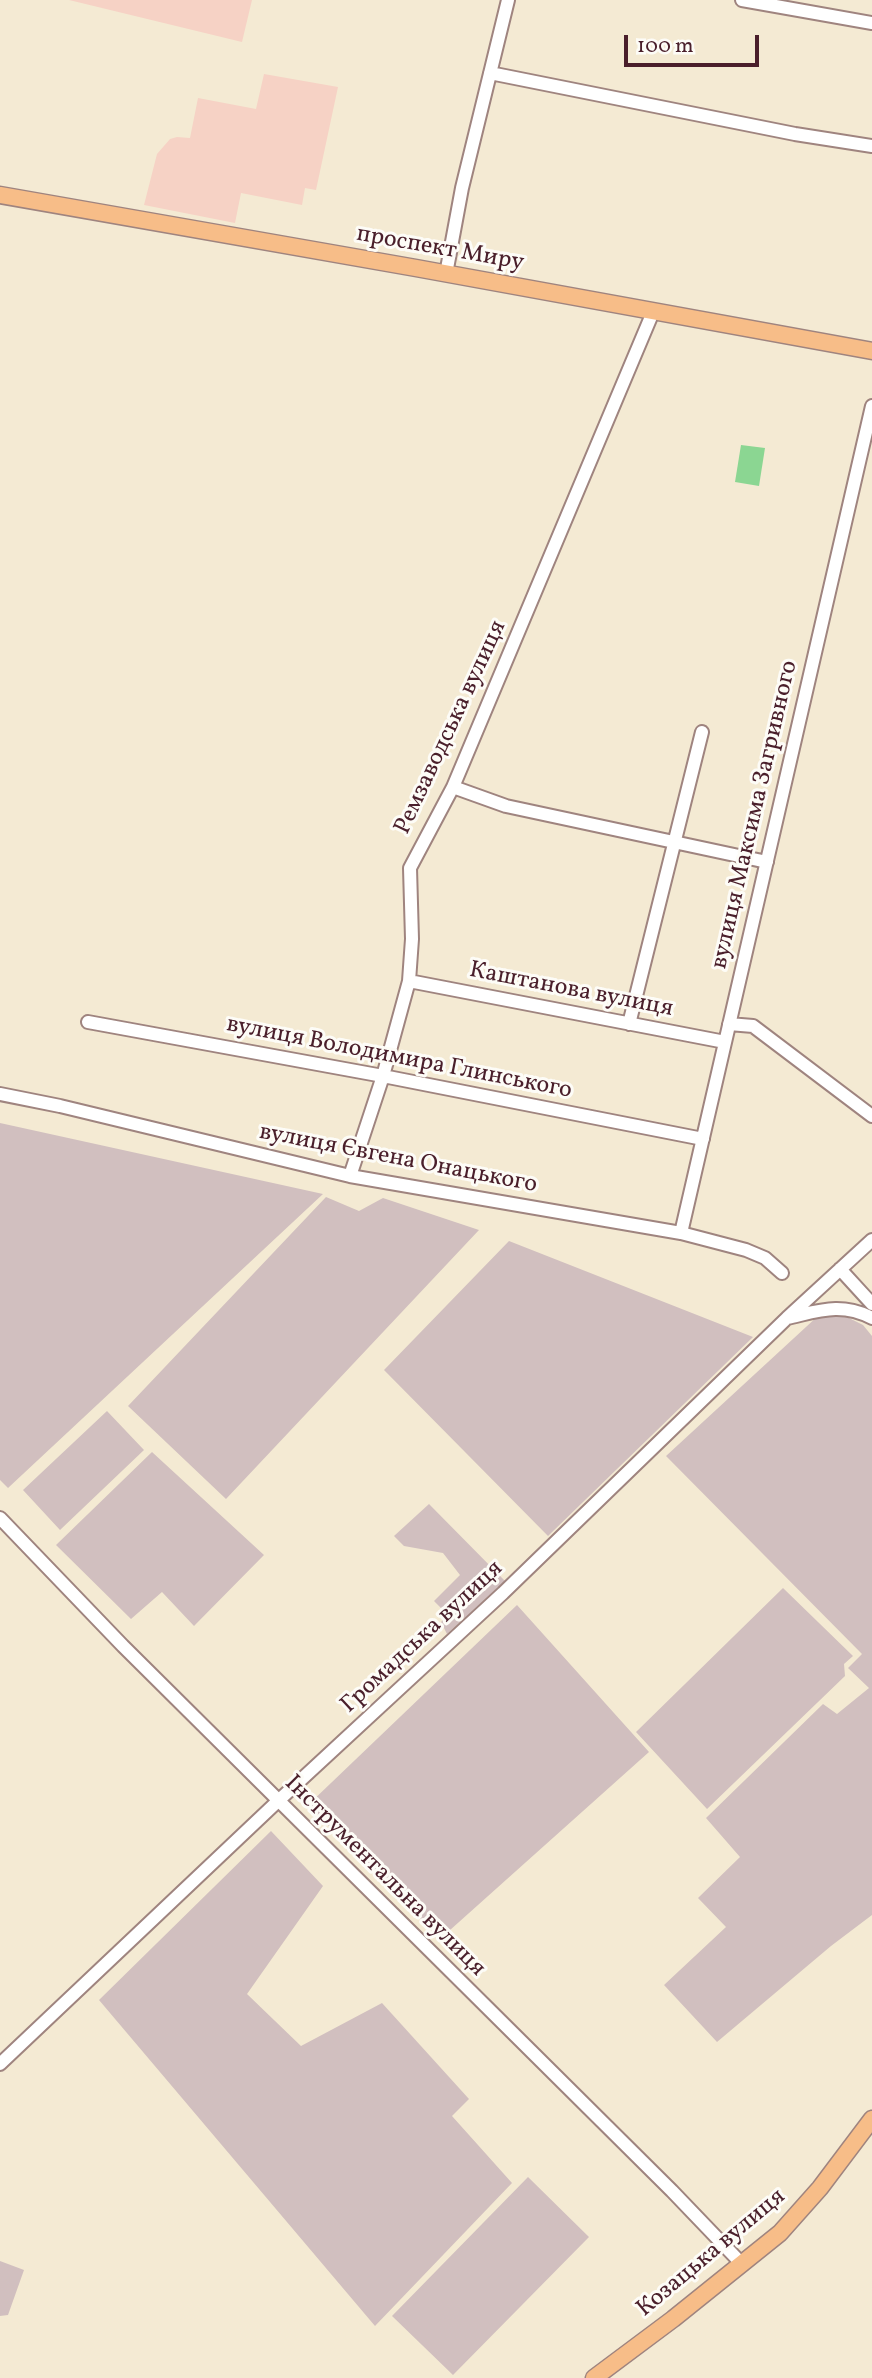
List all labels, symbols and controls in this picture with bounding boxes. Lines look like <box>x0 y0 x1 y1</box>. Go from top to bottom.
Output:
scale bar <box>627 21 762 65</box>
text: 100 m <box>637 32 694 61</box>
street label: проспект Миру <box>354 221 526 279</box>
street label: Ремзаводська вулиця <box>390 616 514 840</box>
street label: вулиця Максима Загривного <box>706 658 806 972</box>
street label: Каштанова вулиця <box>467 957 675 1025</box>
street label: вулиця Володимира Глинського <box>224 1011 574 1107</box>
street label: вулиця Євгена Онацького <box>257 1119 539 1201</box>
street label: Громадська вулиця <box>336 1555 510 1721</box>
street label: Інструментальна вулиця <box>277 1770 491 1984</box>
street label: Козацька вулиця <box>632 2183 792 2325</box>

